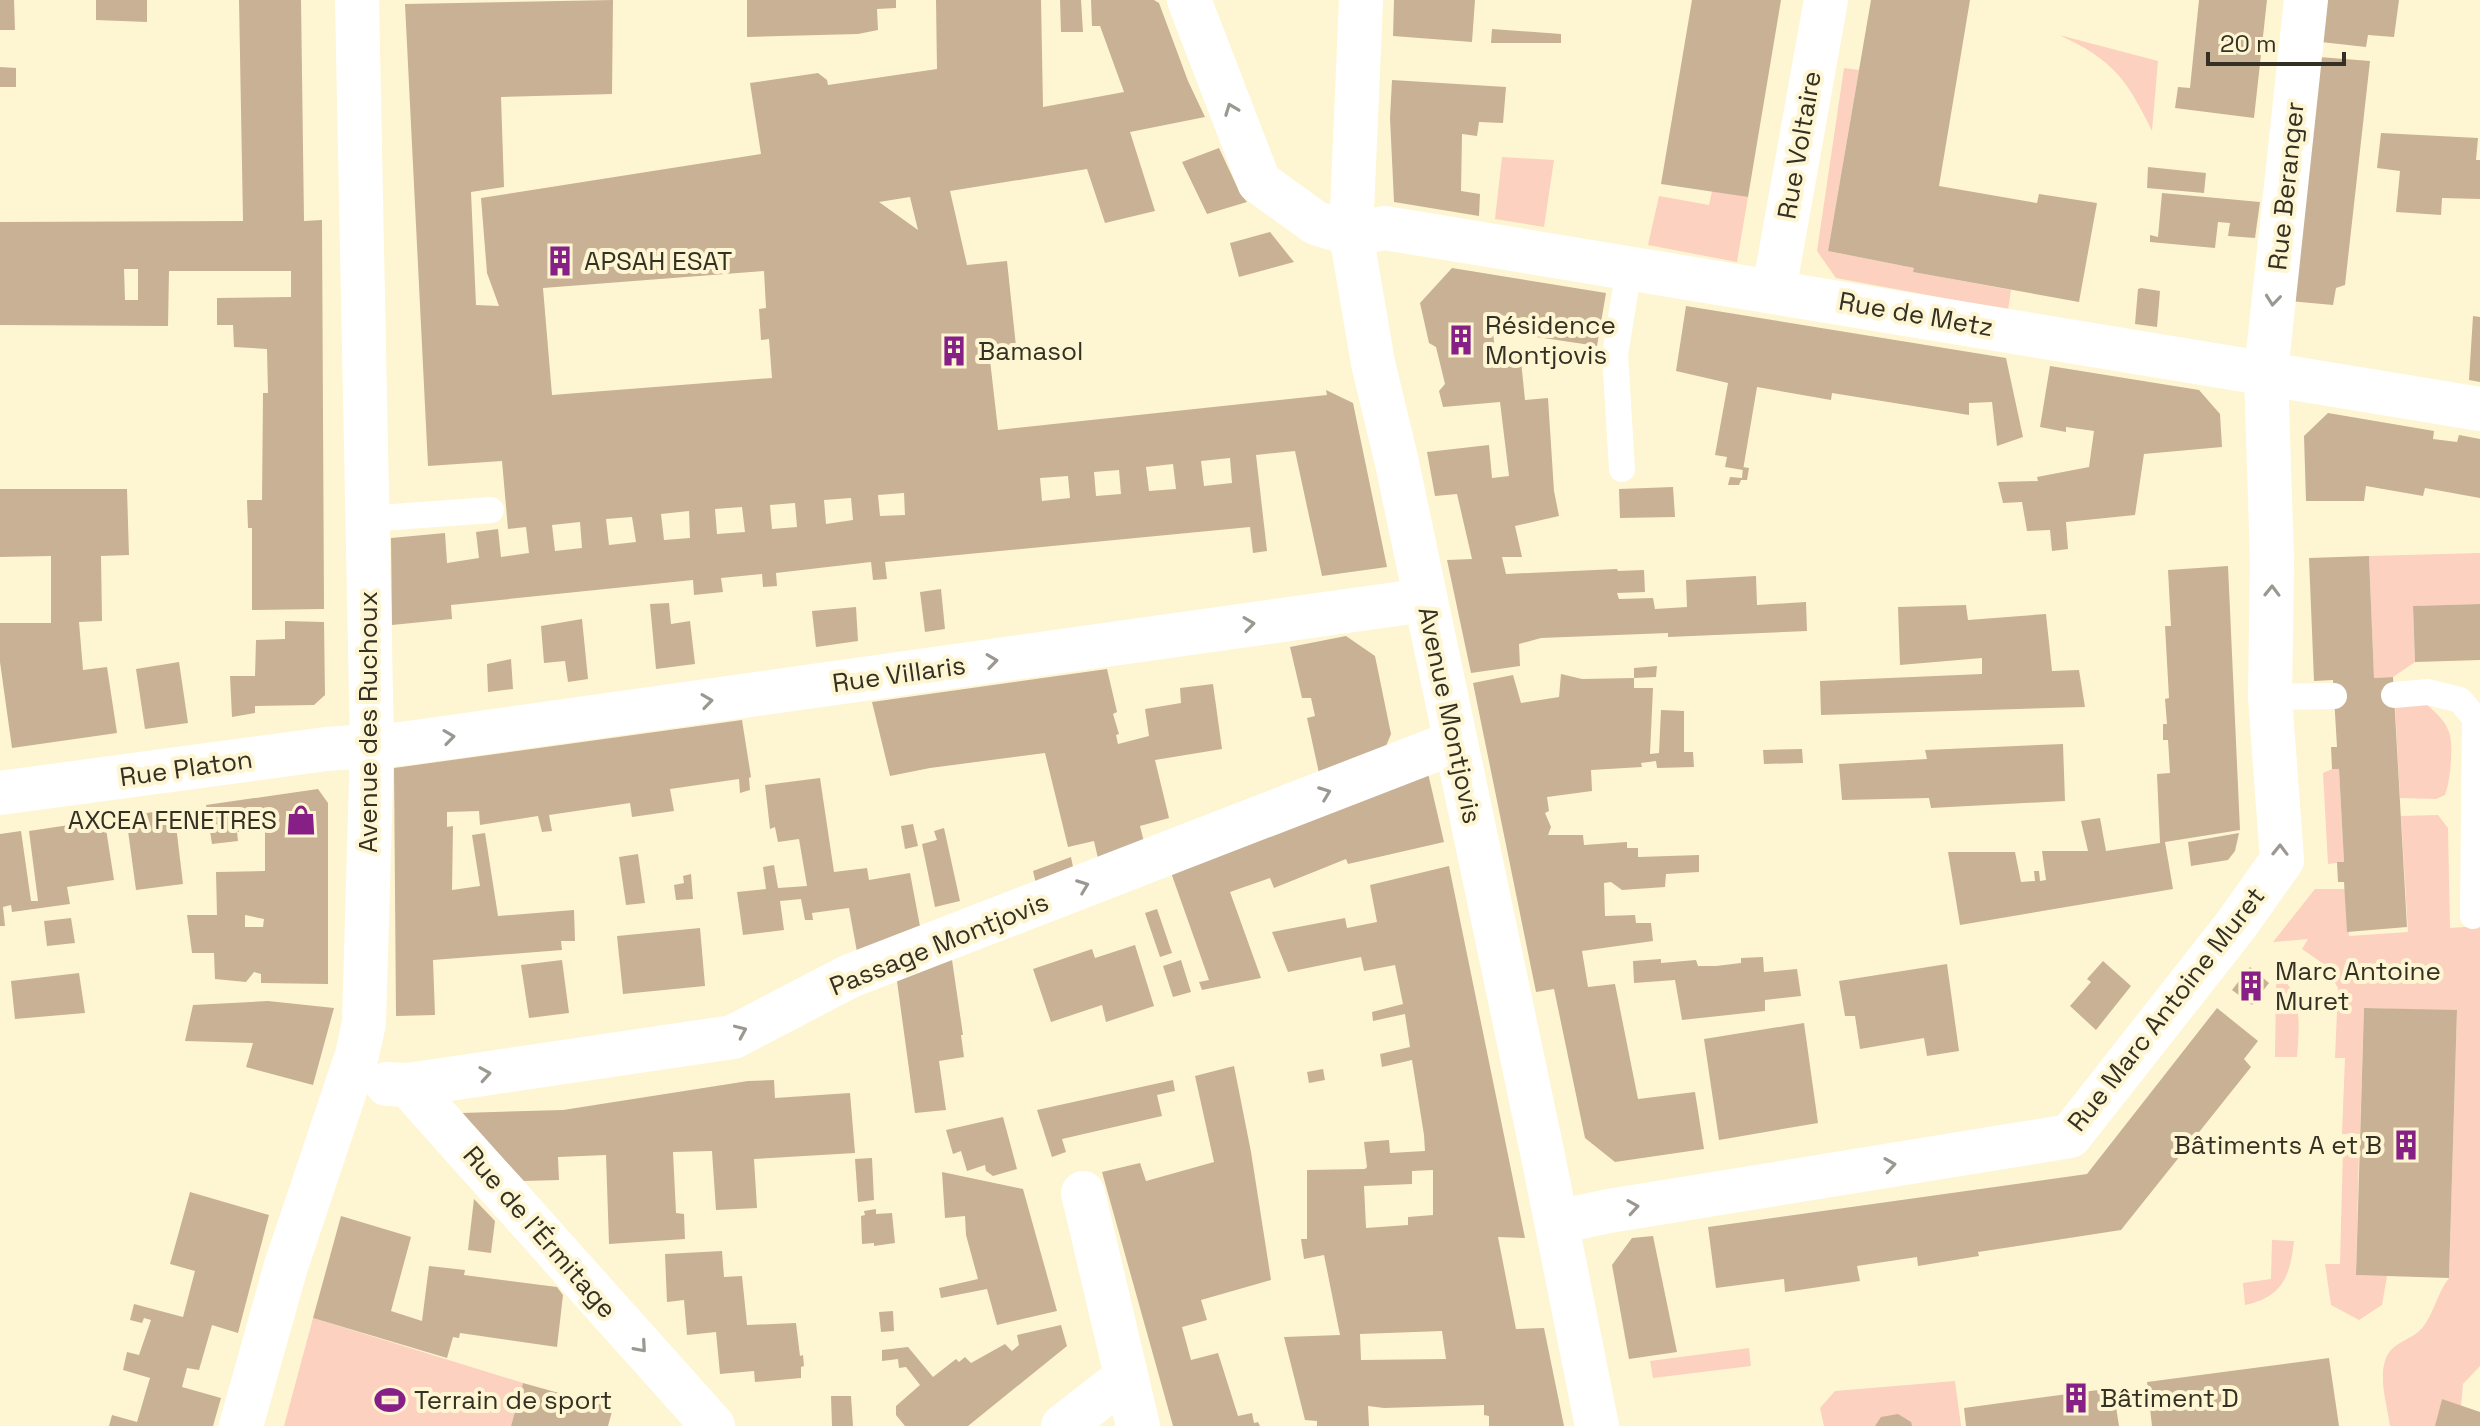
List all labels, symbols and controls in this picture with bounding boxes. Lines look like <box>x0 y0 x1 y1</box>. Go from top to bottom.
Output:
scale bar <box>2208 16 2344 66</box>
text: 20 m <box>2220 28 2277 59</box>
street label: Rue Voltaire <box>1769 68 1829 222</box>
street label: Rue Beranger <box>2260 100 2312 272</box>
one-way arrow <box>1224 103 1241 117</box>
building icon: APSAH ESAT <box>543 244 577 278</box>
place label: APSAH ESAT <box>584 244 732 278</box>
street label: Rue de Metz <box>1836 284 1996 344</box>
one-way arrow <box>2265 294 2282 307</box>
place label: Résidence Montjovis <box>1485 308 1616 372</box>
building icon: Résidence Montjovis <box>1444 323 1478 357</box>
building icon: Bamasol <box>937 334 971 368</box>
place label: Bamasol <box>978 334 1083 368</box>
one-way arrow <box>2263 584 2280 597</box>
street label: Avenue des Ruchoux <box>351 591 385 853</box>
street label: Avenue Montjovis <box>1410 604 1490 826</box>
one-way arrow <box>1243 616 1256 633</box>
street label: Rue Villaris <box>830 648 968 700</box>
one-way arrow <box>985 653 999 670</box>
one-way arrow <box>700 693 714 710</box>
one-way arrow <box>442 729 456 746</box>
street label: Rue Platon <box>117 742 255 794</box>
one-way arrow <box>1317 786 1331 803</box>
place label: AXCEA FENETRES <box>68 803 277 837</box>
shop icon: AXCEA FENETRES <box>284 803 318 837</box>
one-way arrow <box>2271 843 2289 855</box>
one-way arrow <box>1075 879 1089 896</box>
street label: Rue Marc Antoine Muret <box>2060 880 2272 1138</box>
street label: Passage Montjovis <box>825 885 1053 1003</box>
place label: Marc Antoine Muret <box>2275 954 2441 1018</box>
building icon: Marc Antoine Muret <box>2234 969 2268 1003</box>
one-way arrow <box>733 1025 747 1041</box>
one-way arrow <box>478 1066 492 1083</box>
place label: Bâtiments A et B <box>2174 1128 2382 1162</box>
building icon: Bâtiments A et B <box>2389 1128 2423 1162</box>
street label: Rue de l'Érmitage <box>456 1139 624 1325</box>
one-way arrow <box>1883 1157 1897 1174</box>
one-way arrow <box>1627 1199 1640 1216</box>
one-way arrow <box>631 1338 645 1352</box>
building icon: Bâtiment D <box>2059 1381 2093 1415</box>
place label: Bâtiment D <box>2100 1381 2239 1415</box>
sports icon: Terrain de sport <box>373 1383 407 1417</box>
place label: Terrain de sport <box>414 1383 612 1417</box>

